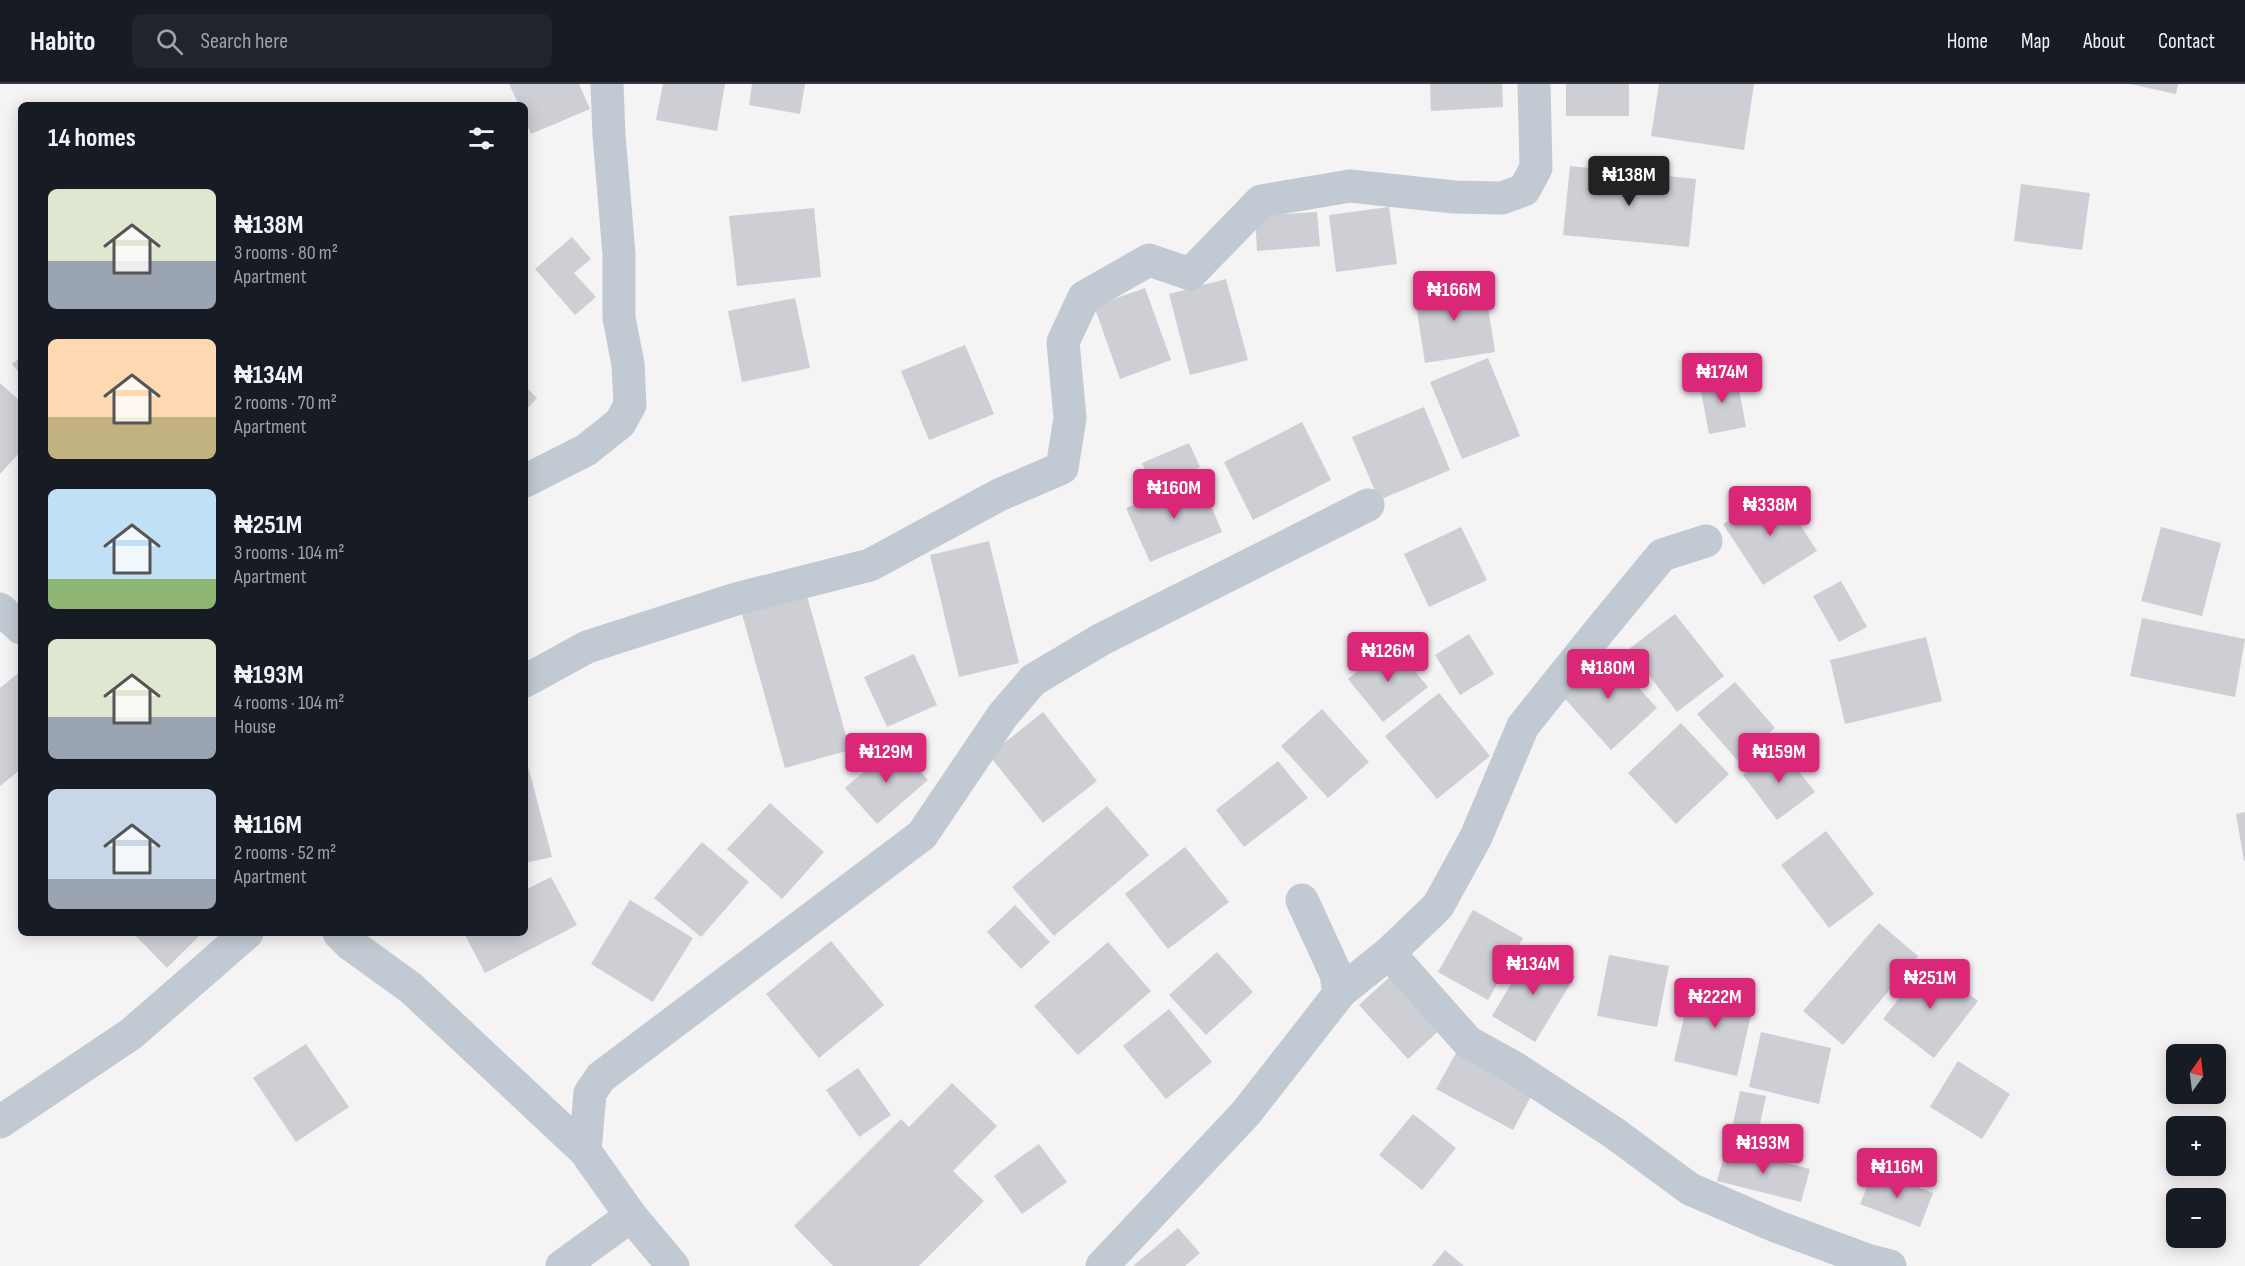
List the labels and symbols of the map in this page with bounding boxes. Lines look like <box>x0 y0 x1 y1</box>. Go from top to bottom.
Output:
pin: ₦138M <box>1587 156 1671 207</box>
pin: ₦166M <box>1412 271 1496 322</box>
pin: ₦174M <box>1680 353 1764 404</box>
pin: ₦160M <box>1132 469 1216 520</box>
pin: ₦338M <box>1728 486 1812 537</box>
pin: ₦126M <box>1346 632 1430 683</box>
pin: ₦180M <box>1566 649 1650 700</box>
pin: ₦129M <box>844 733 928 784</box>
pin: ₦159M <box>1737 733 1821 784</box>
pin: ₦134M <box>1491 945 1575 996</box>
pin: ₦251M <box>1888 959 1972 1010</box>
pin: ₦222M <box>1673 978 1757 1029</box>
north arrow <box>2166 1044 2226 1104</box>
pin: ₦193M <box>1721 1124 1805 1175</box>
pin: ₦116M <box>1855 1148 1939 1199</box>

